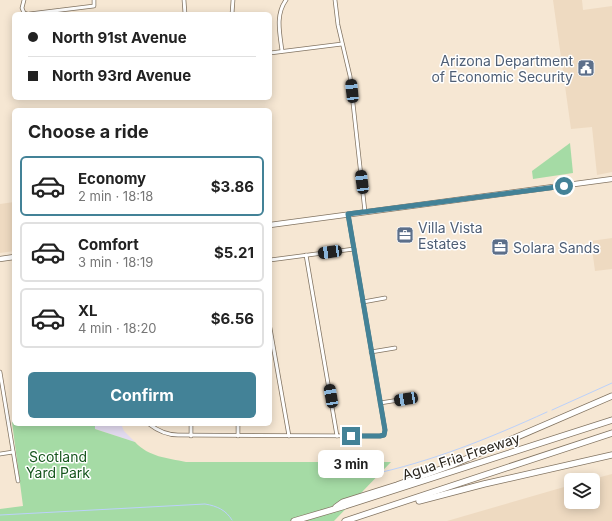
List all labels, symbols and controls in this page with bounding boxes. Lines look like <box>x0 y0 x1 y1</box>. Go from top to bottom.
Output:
text: North 91st Avenue <box>52 28 187 47</box>
place label: Arizona Department of Economic Security <box>431 52 573 85</box>
public building icon: Arizona Department of Economic Security <box>576 58 596 78</box>
text: North 93rd Avenue <box>52 66 191 85</box>
car <box>345 78 359 104</box>
text: Choose a ride <box>28 121 149 142</box>
icon: car <box>30 168 66 204</box>
text: Economy <box>78 169 146 188</box>
car <box>355 169 369 195</box>
text: $3.86 <box>211 177 254 196</box>
route start <box>555 177 573 195</box>
text: 2 min · 18:18 <box>78 188 153 204</box>
place label: Villa Vista Estates <box>418 219 483 252</box>
office icon: Villa Vista Estates <box>395 225 415 245</box>
icon: car <box>30 234 66 270</box>
text: Comfort <box>78 235 139 254</box>
office icon: Solara Sands <box>490 237 510 257</box>
place label: Solara Sands <box>513 239 600 256</box>
text: $5.21 <box>214 243 254 262</box>
car <box>317 244 343 260</box>
text: 3 min · 18:19 <box>78 254 153 270</box>
icon: car <box>30 300 66 336</box>
text: XL <box>78 301 98 320</box>
text: $6.56 <box>211 309 254 328</box>
text: 4 min · 18:20 <box>78 320 157 336</box>
button: Confirm <box>28 372 256 418</box>
car <box>323 383 339 409</box>
car <box>393 391 419 407</box>
route end <box>342 427 360 445</box>
street label: Agua Fria Freeway <box>400 429 522 483</box>
park label: Scotland Yard Park <box>26 448 90 481</box>
callout: 3 min <box>318 450 384 478</box>
text: 3 min <box>334 456 368 472</box>
map controls <box>564 473 600 509</box>
button: layers <box>564 473 600 509</box>

